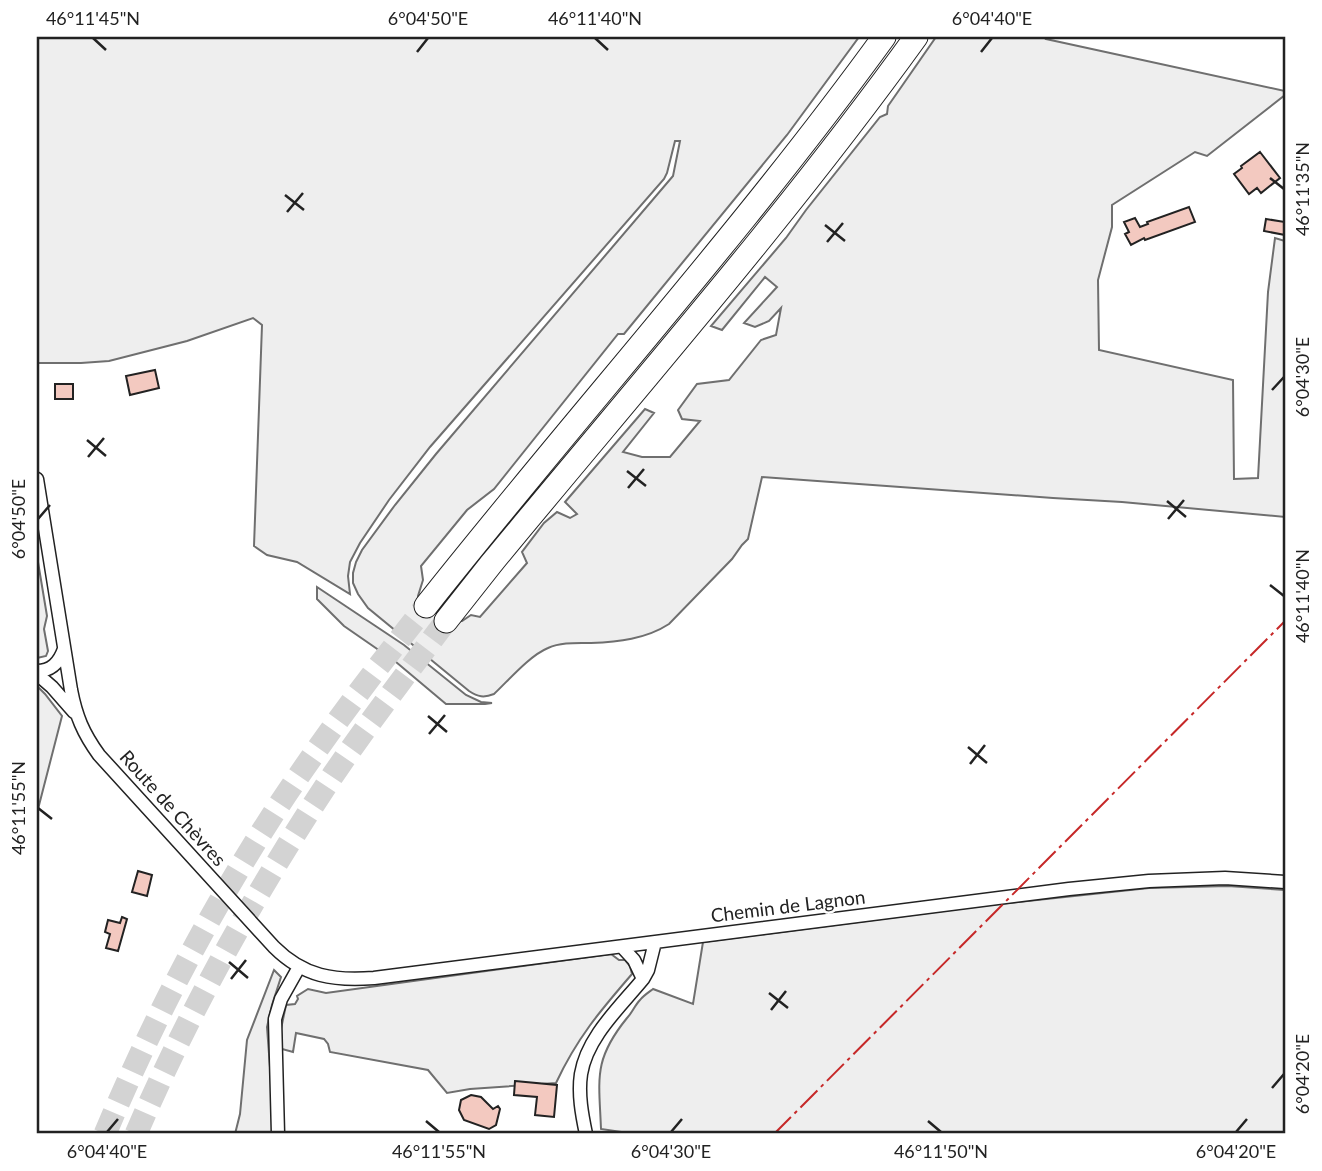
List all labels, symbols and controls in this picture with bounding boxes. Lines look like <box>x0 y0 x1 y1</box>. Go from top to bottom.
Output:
text: 46°11'45"N <box>46 7 140 29</box>
text: 6°04'50"E <box>388 7 468 29</box>
text: 46°11'40"N <box>548 7 642 29</box>
text: 6°04'40"E <box>952 7 1032 29</box>
text: 46°11'35"N <box>1291 142 1313 236</box>
text: 6°04'30"E <box>1291 337 1313 417</box>
text: 6°04'50"E <box>7 479 29 559</box>
text: 46°11'40"N <box>1291 549 1313 643</box>
street label: Route de Chèvres <box>115 745 231 870</box>
text: 46°11'55"N <box>7 761 29 855</box>
street label: Chemin de Lagnon <box>709 885 867 926</box>
text: 6°04'20"E <box>1291 1034 1313 1114</box>
text: 6°04'40"E <box>67 1140 147 1162</box>
text: 46°11'55"N <box>392 1140 486 1162</box>
text: 6°04'30"E <box>631 1140 711 1162</box>
text: 46°11'50"N <box>894 1140 988 1162</box>
text: 6°04'20"E <box>1196 1140 1276 1162</box>

